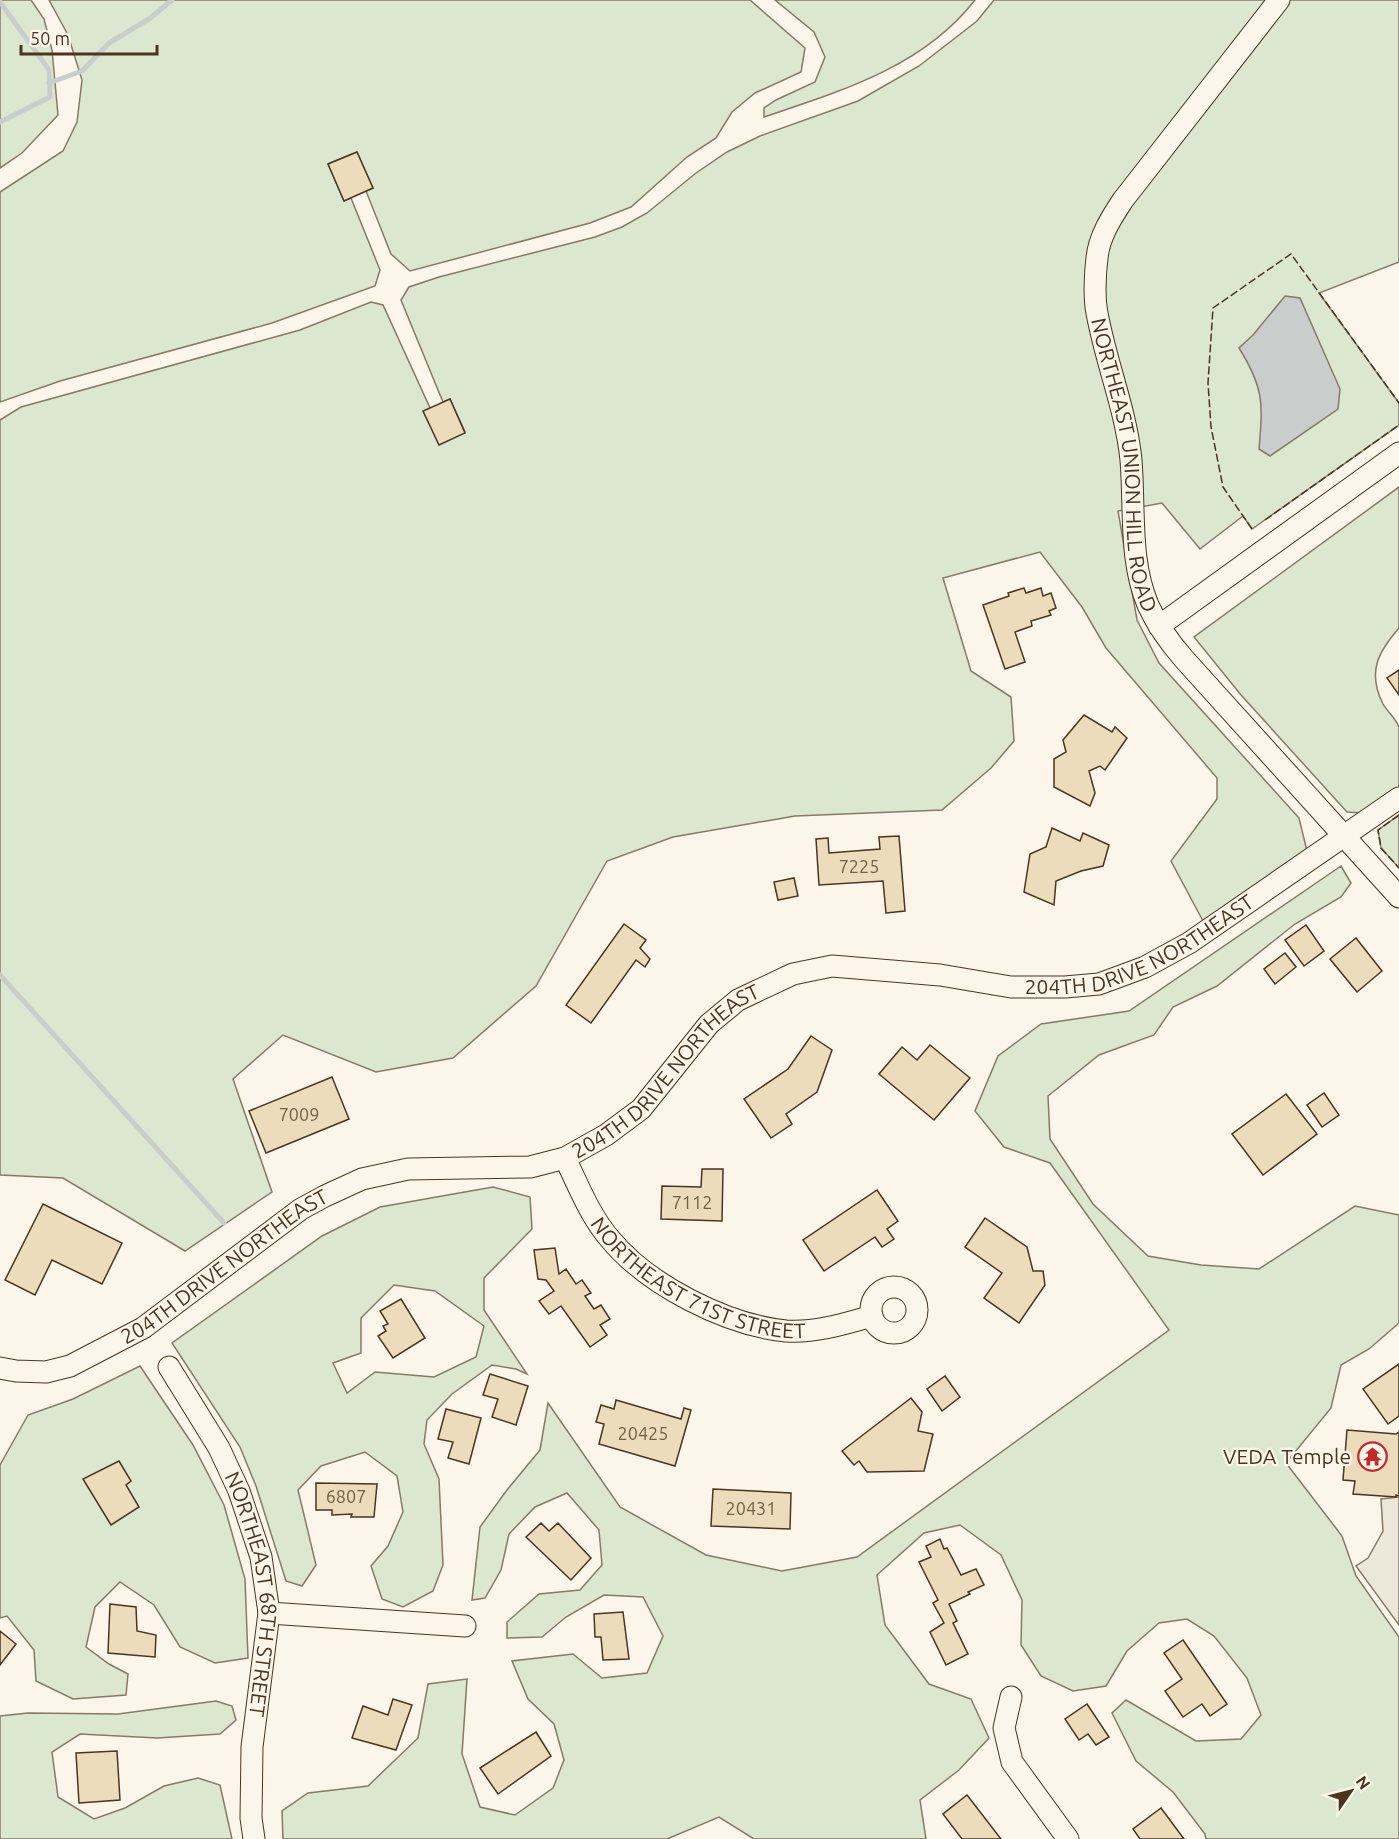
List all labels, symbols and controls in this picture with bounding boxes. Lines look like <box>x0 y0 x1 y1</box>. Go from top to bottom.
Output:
scale bar <box>21 18 158 56</box>
text: 50 m <box>30 28 70 48</box>
street label: NORTHEAST UNION HILL ROAD <box>1087 316 1163 615</box>
house number: 7225 <box>839 856 879 876</box>
street label: 204TH DRIVE NORTHEAST <box>1025 889 1258 998</box>
street label: 204TH DRIVE NORTHEAST <box>567 979 763 1163</box>
house number: 7009 <box>279 1104 319 1124</box>
street label: 204TH DRIVE NORTHEAST <box>117 1184 332 1348</box>
house number: 7112 <box>672 1192 712 1212</box>
street label: NORTHEAST 71ST STREET <box>587 1212 806 1342</box>
house number: 20425 <box>618 1423 668 1443</box>
temple icon: VEDA Temple <box>1356 1441 1388 1473</box>
place label: VEDA Temple <box>1223 1444 1351 1468</box>
street label: NORTHEAST 68TH STREET <box>221 1468 282 1718</box>
house number: 6807 <box>326 1486 366 1506</box>
house number: 20431 <box>726 1498 776 1518</box>
north arrow <box>1321 1761 1381 1821</box>
text: N <box>1352 1772 1374 1792</box>

